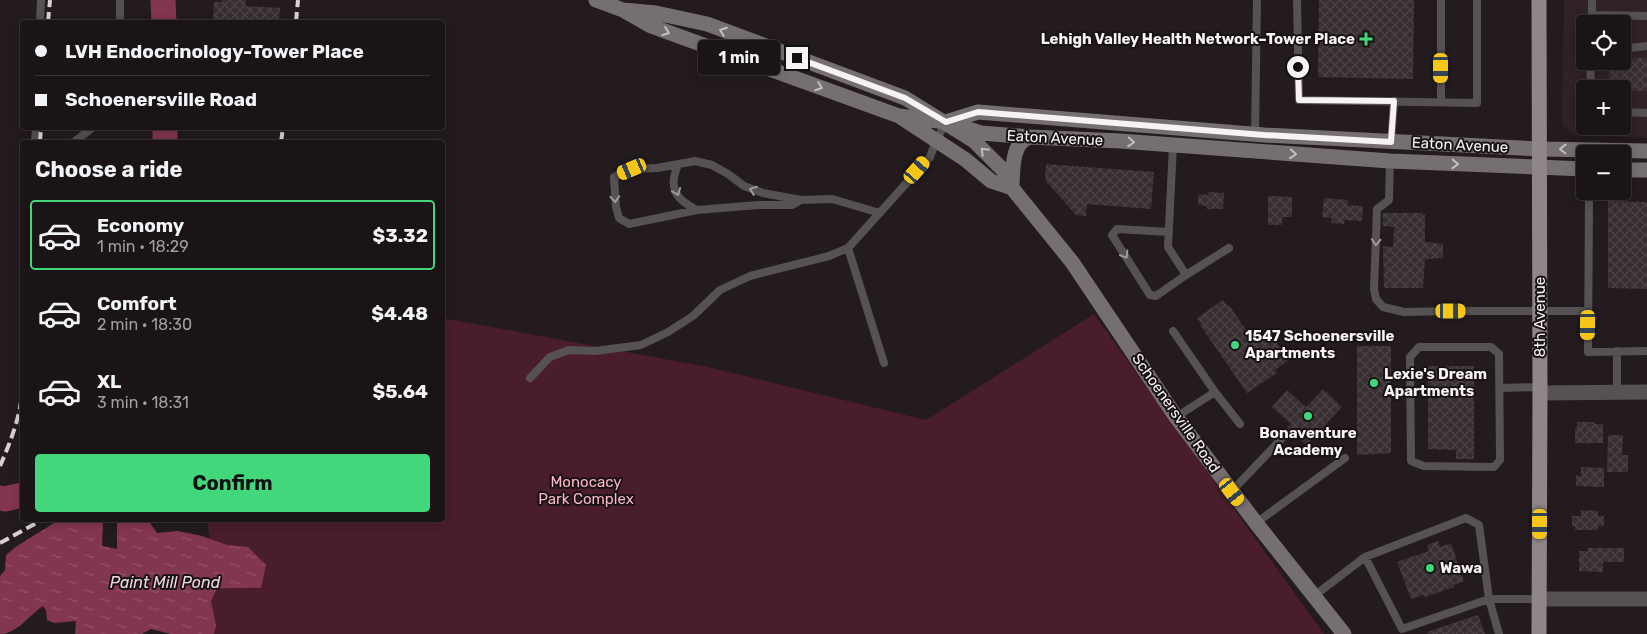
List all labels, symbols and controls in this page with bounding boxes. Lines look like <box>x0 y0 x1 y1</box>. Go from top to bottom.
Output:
map controls <box>1576 15 1631 200</box>
button: locate <box>1576 15 1631 70</box>
one-way arrow <box>662 26 670 36</box>
one-way arrow <box>720 27 728 37</box>
place label: Lehigh Valley Health Network–Tower Place <box>1041 30 1355 48</box>
marker: Lehigh Valley Health Network–Tower Place <box>1359 32 1373 46</box>
text: LVH Endocrinology-Tower Place <box>65 40 364 63</box>
callout: 1 min <box>697 40 780 76</box>
route end <box>786 47 808 69</box>
text: 1 min <box>719 48 759 67</box>
car <box>1433 53 1448 83</box>
route start <box>1287 56 1309 78</box>
button: + <box>1576 80 1631 135</box>
one-way arrow <box>814 81 823 91</box>
text: Schoenersville Road <box>65 88 257 111</box>
street label: Eaton Avenue <box>1006 126 1104 150</box>
street label: Eaton Avenue <box>1411 133 1509 157</box>
one-way arrow <box>1128 137 1136 148</box>
one-way arrow <box>1559 144 1567 155</box>
button: − <box>1576 145 1631 200</box>
one-way arrow <box>980 148 989 157</box>
one-way arrow <box>1290 149 1298 160</box>
car <box>901 154 932 186</box>
text: Choose a ride <box>35 156 182 183</box>
car <box>615 156 648 182</box>
one-way arrow <box>1452 159 1460 170</box>
one-way arrow <box>749 186 758 196</box>
one-way arrow <box>671 187 681 196</box>
one-way arrow <box>609 195 620 203</box>
icon: car <box>37 213 82 258</box>
text: Economy <box>97 214 184 237</box>
text: $3.32 <box>373 224 428 247</box>
text: 1 min · 18:29 <box>97 237 189 256</box>
one-way arrow <box>1371 239 1381 247</box>
one-way arrow <box>1118 250 1128 259</box>
street label: 8th Avenue <box>1531 277 1549 357</box>
icon: car <box>37 291 82 336</box>
text: Comfort <box>97 292 177 315</box>
text: $4.48 <box>371 302 428 325</box>
car <box>1436 304 1466 319</box>
car <box>1580 310 1595 340</box>
text: 2 min · 18:30 <box>97 315 192 334</box>
place label: 1547 Schoenersville Apartments <box>1245 327 1395 362</box>
marker: 1547 Schoenersville Apartments <box>1229 339 1241 351</box>
street label: Schoenersville Road <box>1128 350 1224 476</box>
place label: Lexie's Dream Apartments <box>1384 365 1487 400</box>
icon: car <box>37 369 82 414</box>
text: XL <box>97 370 121 393</box>
marker: Lexie's Dream Apartments <box>1368 377 1380 389</box>
text: $5.64 <box>372 380 428 403</box>
text: 3 min · 18:31 <box>97 393 189 412</box>
marker: Bonaventure Academy <box>1302 410 1314 422</box>
place label: Bonaventure Academy <box>1259 424 1357 459</box>
button: Confirm <box>35 454 430 512</box>
park label: Monocacy Park Complex <box>538 473 634 508</box>
car <box>1216 476 1247 508</box>
car <box>1532 509 1547 539</box>
place label: Wawa <box>1440 559 1482 577</box>
marker: Wawa <box>1424 562 1436 574</box>
water label: Paint Mill Pond <box>110 573 221 592</box>

